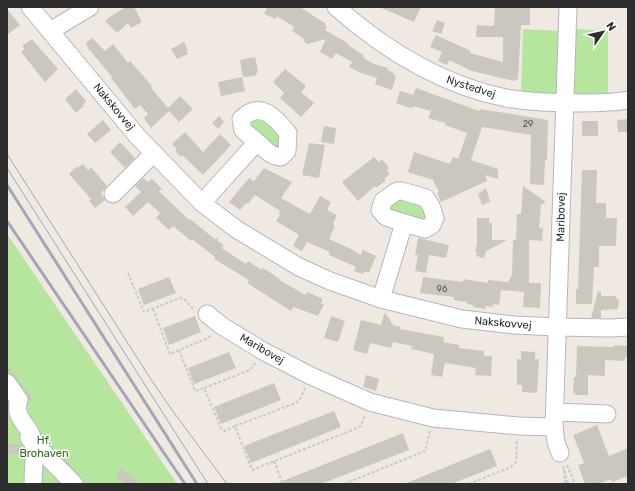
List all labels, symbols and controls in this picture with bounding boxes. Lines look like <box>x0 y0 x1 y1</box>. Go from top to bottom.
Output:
north arrow <box>583 12 623 52</box>
text: N <box>603 20 619 34</box>
street label: Nystedvej <box>445 73 497 101</box>
street label: Nakskovvej <box>91 81 138 133</box>
house number: 29 <box>523 119 533 129</box>
street label: Maribovej <box>554 192 568 242</box>
house number: 96 <box>437 284 448 294</box>
street label: Nakskovvej <box>474 314 532 332</box>
street label: Maribovej <box>237 331 287 367</box>
park label: Hf. Brohaven <box>19 434 69 460</box>

